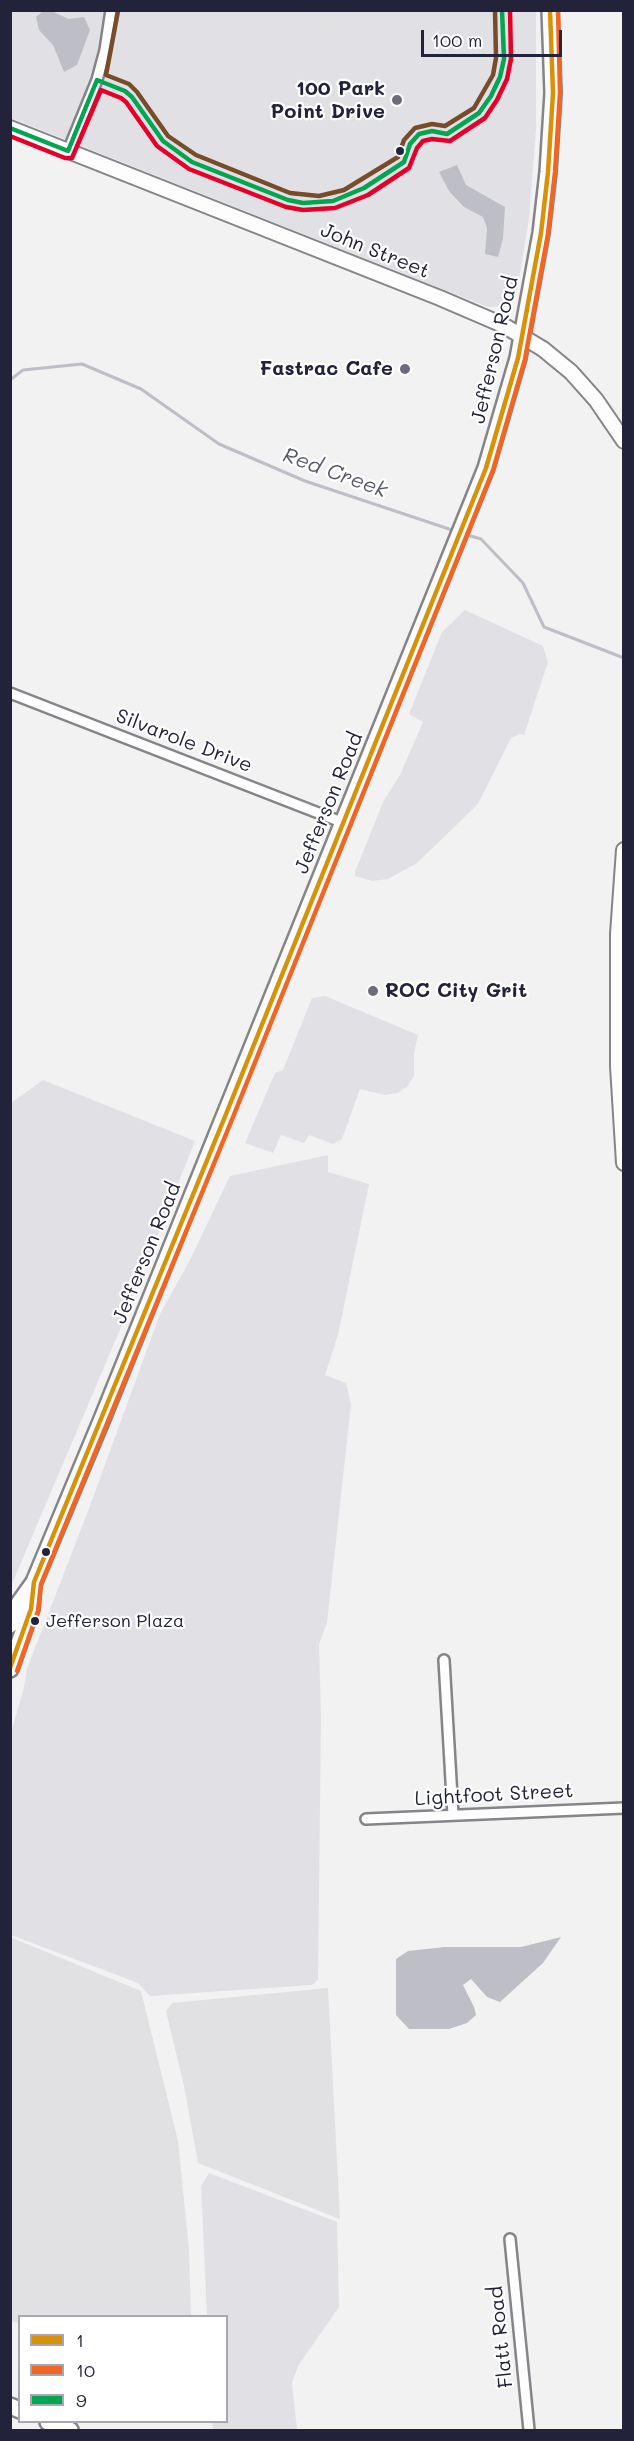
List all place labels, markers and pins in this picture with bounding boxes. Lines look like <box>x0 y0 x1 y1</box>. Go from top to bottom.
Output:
place label: 100 Park Point Drive <box>271 77 385 124</box>
marker: 100 Park Point Drive <box>390 93 404 107</box>
unlabelled marker <box>394 145 406 157</box>
place label: Fastrac Cafe <box>259 357 393 381</box>
marker: Fastrac Cafe <box>398 362 412 376</box>
place label: ROC City Grit <box>385 979 527 1003</box>
marker: ROC City Grit <box>366 984 380 998</box>
unlabelled marker <box>40 1546 52 1558</box>
place label: Jefferson Plaza <box>46 1610 184 1632</box>
marker: Jefferson Plaza <box>29 1615 41 1627</box>

